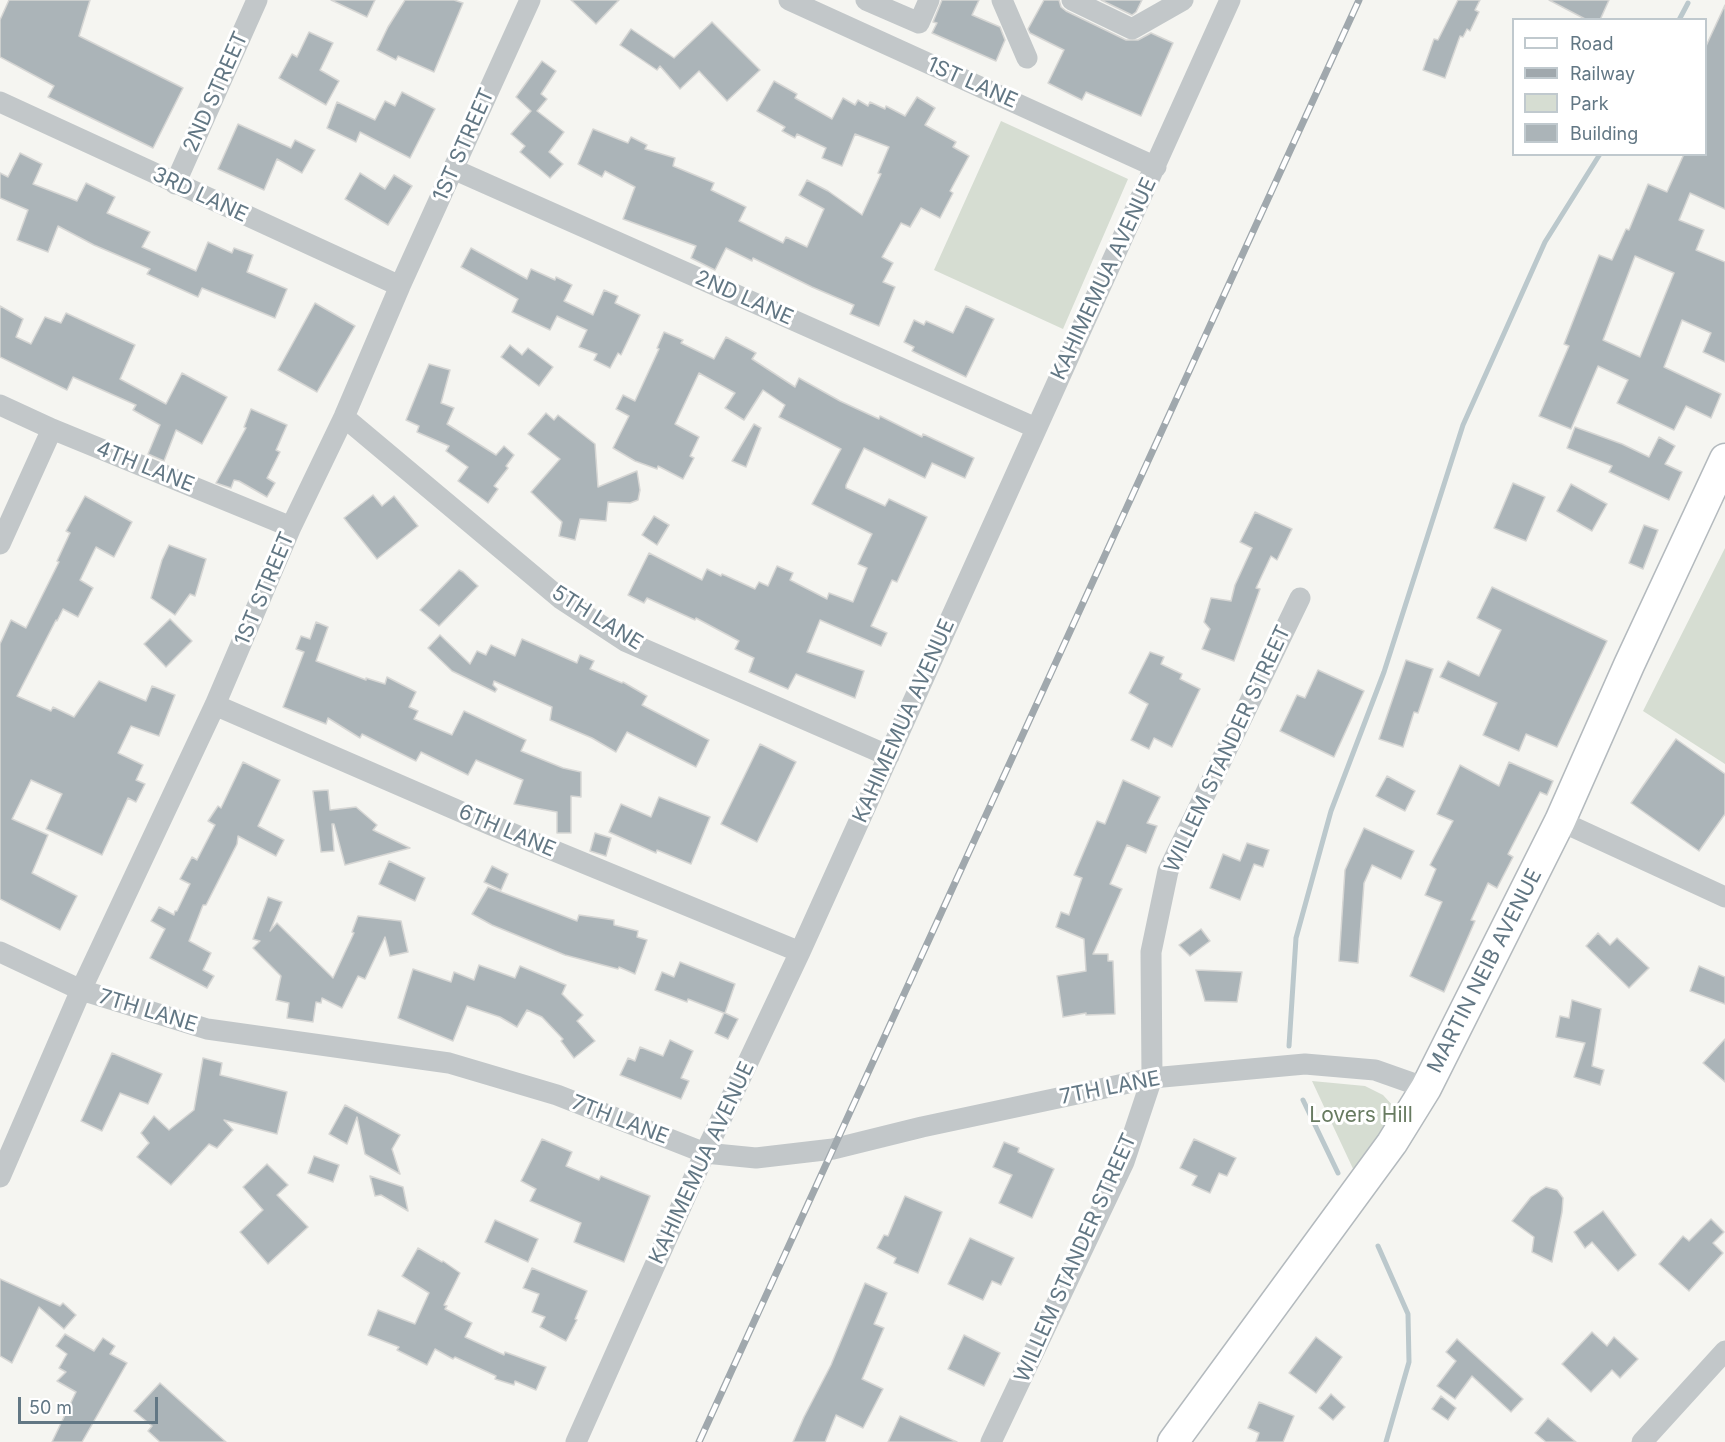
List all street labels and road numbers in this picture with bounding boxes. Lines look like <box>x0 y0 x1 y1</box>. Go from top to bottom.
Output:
street label: 2ND STREET <box>178 28 254 156</box>
street label: 1ST LANE <box>923 52 1021 114</box>
street label: 1ST STREET <box>428 85 500 205</box>
street label: 3RD LANE <box>148 162 252 228</box>
street label: KAHIMEMUA AVENUE <box>1046 174 1162 384</box>
street label: 2ND LANE <box>691 265 797 331</box>
street label: 4TH LANE <box>92 436 198 498</box>
street label: 1ST STREET <box>230 528 300 650</box>
street label: 5TH LANE <box>547 580 647 656</box>
street label: KAHIMEMUA AVENUE <box>848 615 960 827</box>
street label: WILLEM STANDER STREET <box>1160 621 1296 877</box>
street label: 6TH LANE <box>455 799 559 863</box>
street label: MARTIN NEIB AVENUE <box>1423 865 1547 1077</box>
street label: 7TH LANE <box>96 984 200 1038</box>
street label: KAHIMEMUA AVENUE <box>644 1058 760 1268</box>
street label: 7TH LANE <box>1058 1066 1162 1110</box>
street label: 7TH LANE <box>568 1090 672 1150</box>
street label: WILLEM STANDER STREET <box>1010 1130 1142 1386</box>

